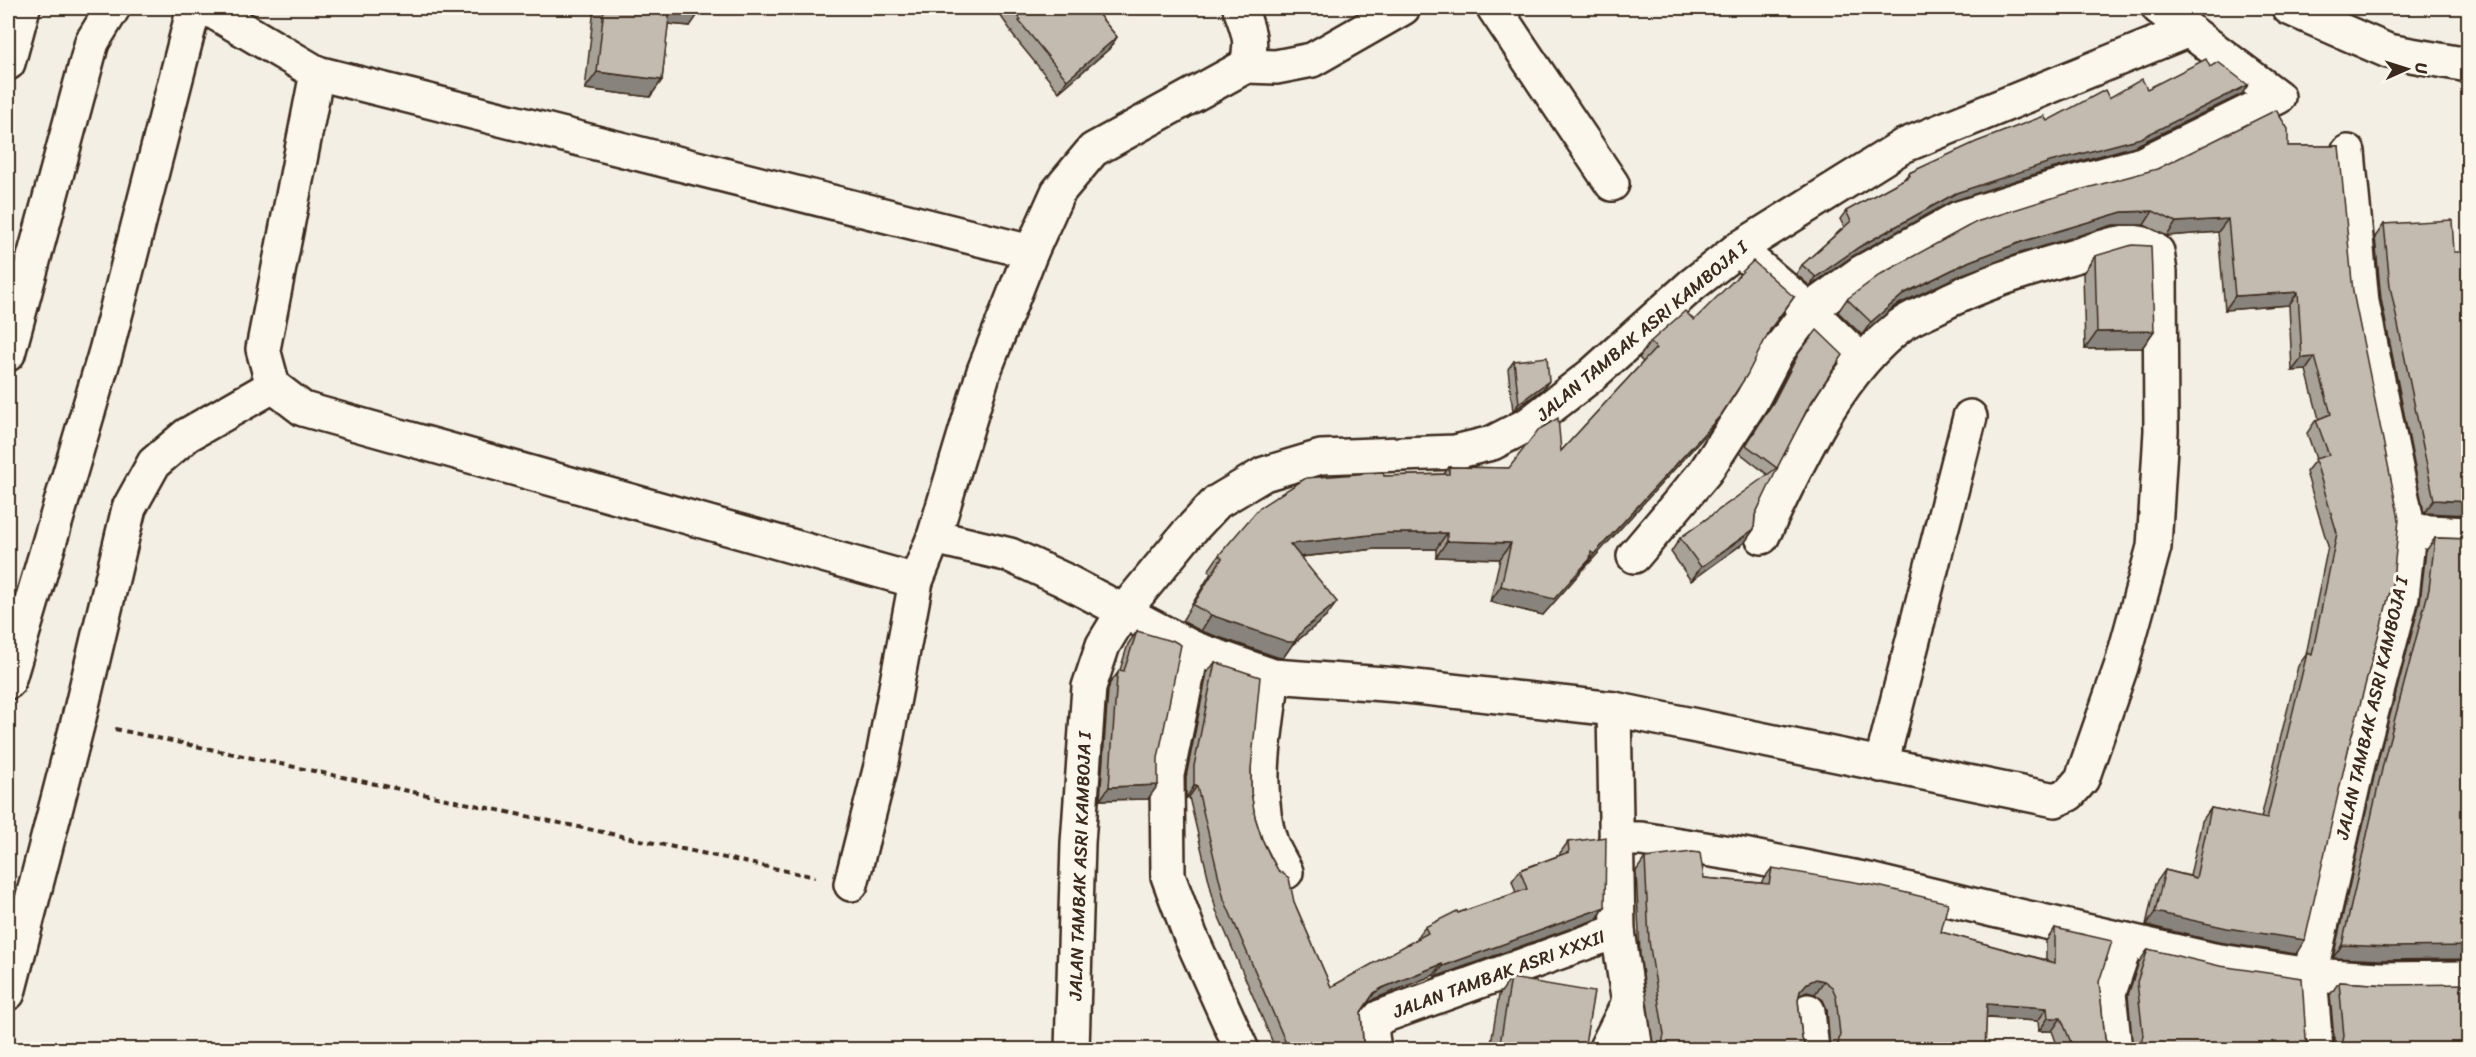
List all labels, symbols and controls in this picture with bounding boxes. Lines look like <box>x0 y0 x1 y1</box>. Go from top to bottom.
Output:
north arrow <box>2377 39 2437 99</box>
text: U <box>2407 62 2436 76</box>
street label: JALAN TAMBAK ASRI KAMBOJA I <box>1528 231 1757 430</box>
street label: JALAN TAMBAK ASRI KAMBOJA I <box>2326 572 2418 844</box>
street label: JALAN TAMBAK ASRI KAMBOJA I <box>1059 729 1101 1002</box>
street label: JALAN TAMBAK ASRI XXXII <box>1387 921 1610 1028</box>

